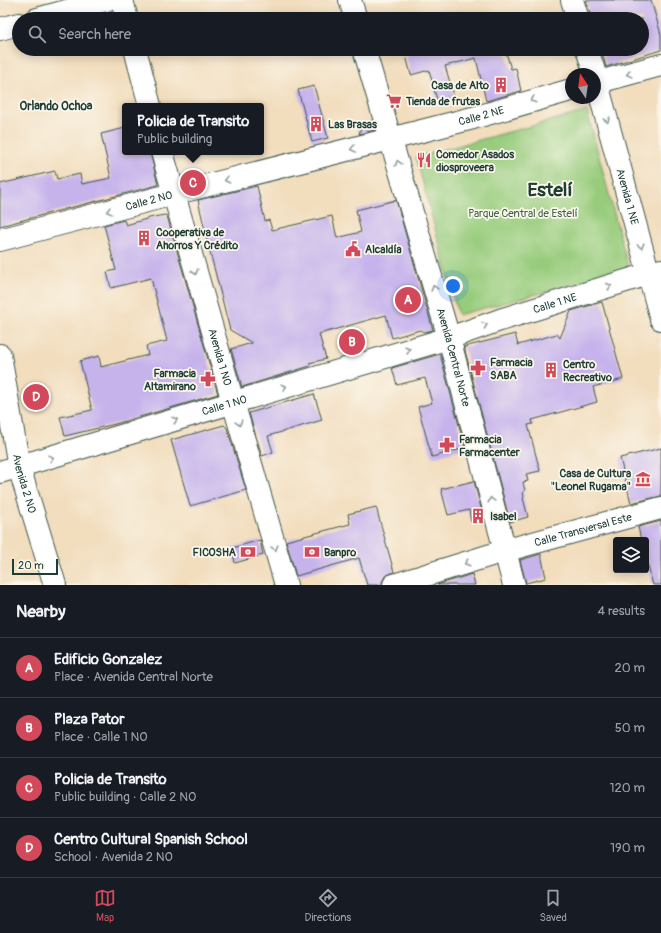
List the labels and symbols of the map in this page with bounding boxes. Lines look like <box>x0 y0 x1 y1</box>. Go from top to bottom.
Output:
north arrow <box>565 68 601 104</box>
one-way arrow <box>626 69 633 78</box>
building icon: Casa de Alto <box>492 76 510 94</box>
place label: Casa de Alto <box>431 79 489 92</box>
supermarket icon: Tienda de frutas <box>385 92 403 110</box>
place label: Tienda de frutas <box>405 95 480 108</box>
one-way arrow <box>530 96 537 104</box>
district label: Orlando Ochoa <box>20 99 93 114</box>
street label: Calle 2 NE <box>457 103 506 128</box>
building icon: Las Brasas <box>307 115 325 133</box>
one-way arrow <box>602 117 611 124</box>
place label: Las Brasas <box>328 118 377 131</box>
one-way arrow <box>350 144 356 152</box>
place label: Comedor Asados diosproveera <box>436 148 514 174</box>
restaurant icon: Comedor Asados diosproveera <box>415 151 433 169</box>
one-way arrow <box>394 159 403 166</box>
street label: Avenida 1 NE <box>613 167 641 227</box>
pin: C <box>180 168 206 198</box>
one-way arrow <box>223 176 230 184</box>
district label: Estelí <box>527 178 573 202</box>
street label: Calle 2 NO <box>124 188 174 213</box>
one-way arrow <box>105 206 112 215</box>
park label: Parque Central de Estelí <box>468 207 578 220</box>
place label: Cooperativa de Ahorros Y Crédito <box>156 226 238 252</box>
building icon: Cooperativa de Ahorros Y Crédito <box>135 229 153 247</box>
public building icon: Alcaldía <box>344 240 362 258</box>
one-way arrow <box>636 242 645 249</box>
place label: Alcaldía <box>365 243 402 256</box>
one-way arrow <box>191 268 199 275</box>
your location <box>443 276 463 296</box>
one-way arrow <box>606 282 613 291</box>
one-way arrow <box>430 284 439 291</box>
pin: A <box>395 285 421 315</box>
street label: Calle 1 NE <box>532 291 579 316</box>
street label: Avenida Central Norte <box>434 307 473 409</box>
one-way arrow <box>482 322 489 330</box>
street label: Avenida 1 NO <box>205 327 234 387</box>
pin: B <box>339 327 365 357</box>
one-way arrow <box>405 346 412 355</box>
place label: Farmacia SABA <box>490 356 533 382</box>
place label: Centro Recreativo <box>563 358 612 384</box>
pharmacy icon: Farmacia SABA <box>469 359 487 377</box>
building icon: Centro Recreativo <box>542 361 560 379</box>
place label: Farmacia Altamirano <box>144 367 196 393</box>
pharmacy icon: Farmacia Altamirano <box>199 370 217 388</box>
pin: D <box>23 382 49 412</box>
one-way arrow <box>280 383 287 392</box>
street label: Calle 1 NO <box>200 393 248 418</box>
one-way arrow <box>172 416 179 425</box>
one-way arrow <box>234 420 243 427</box>
place label: Farmacia Farmacenter <box>459 433 521 459</box>
pharmacy icon: Farmacia Farmacenter <box>438 436 456 454</box>
street label: Avenida 2 NO <box>10 453 39 515</box>
one-way arrow <box>47 454 54 462</box>
place label: Casa de Cultura "Leonel Rugama" <box>551 467 631 493</box>
museum icon: Casa de Cultura "Leonel Rugama" <box>634 470 652 488</box>
one-way arrow <box>487 497 496 504</box>
building icon: Isabel <box>469 507 487 525</box>
place label: Isabel <box>490 510 517 523</box>
street label: Calle Transversal Este <box>533 510 634 549</box>
bank icon: FICOSHA <box>239 543 257 561</box>
bank icon: Banpro <box>303 543 321 561</box>
one-way arrow <box>271 545 279 551</box>
place label: FICOSHA <box>192 546 237 559</box>
place label: Banpro <box>324 546 356 559</box>
scale bar <box>12 557 58 576</box>
one-way arrow <box>464 558 471 567</box>

